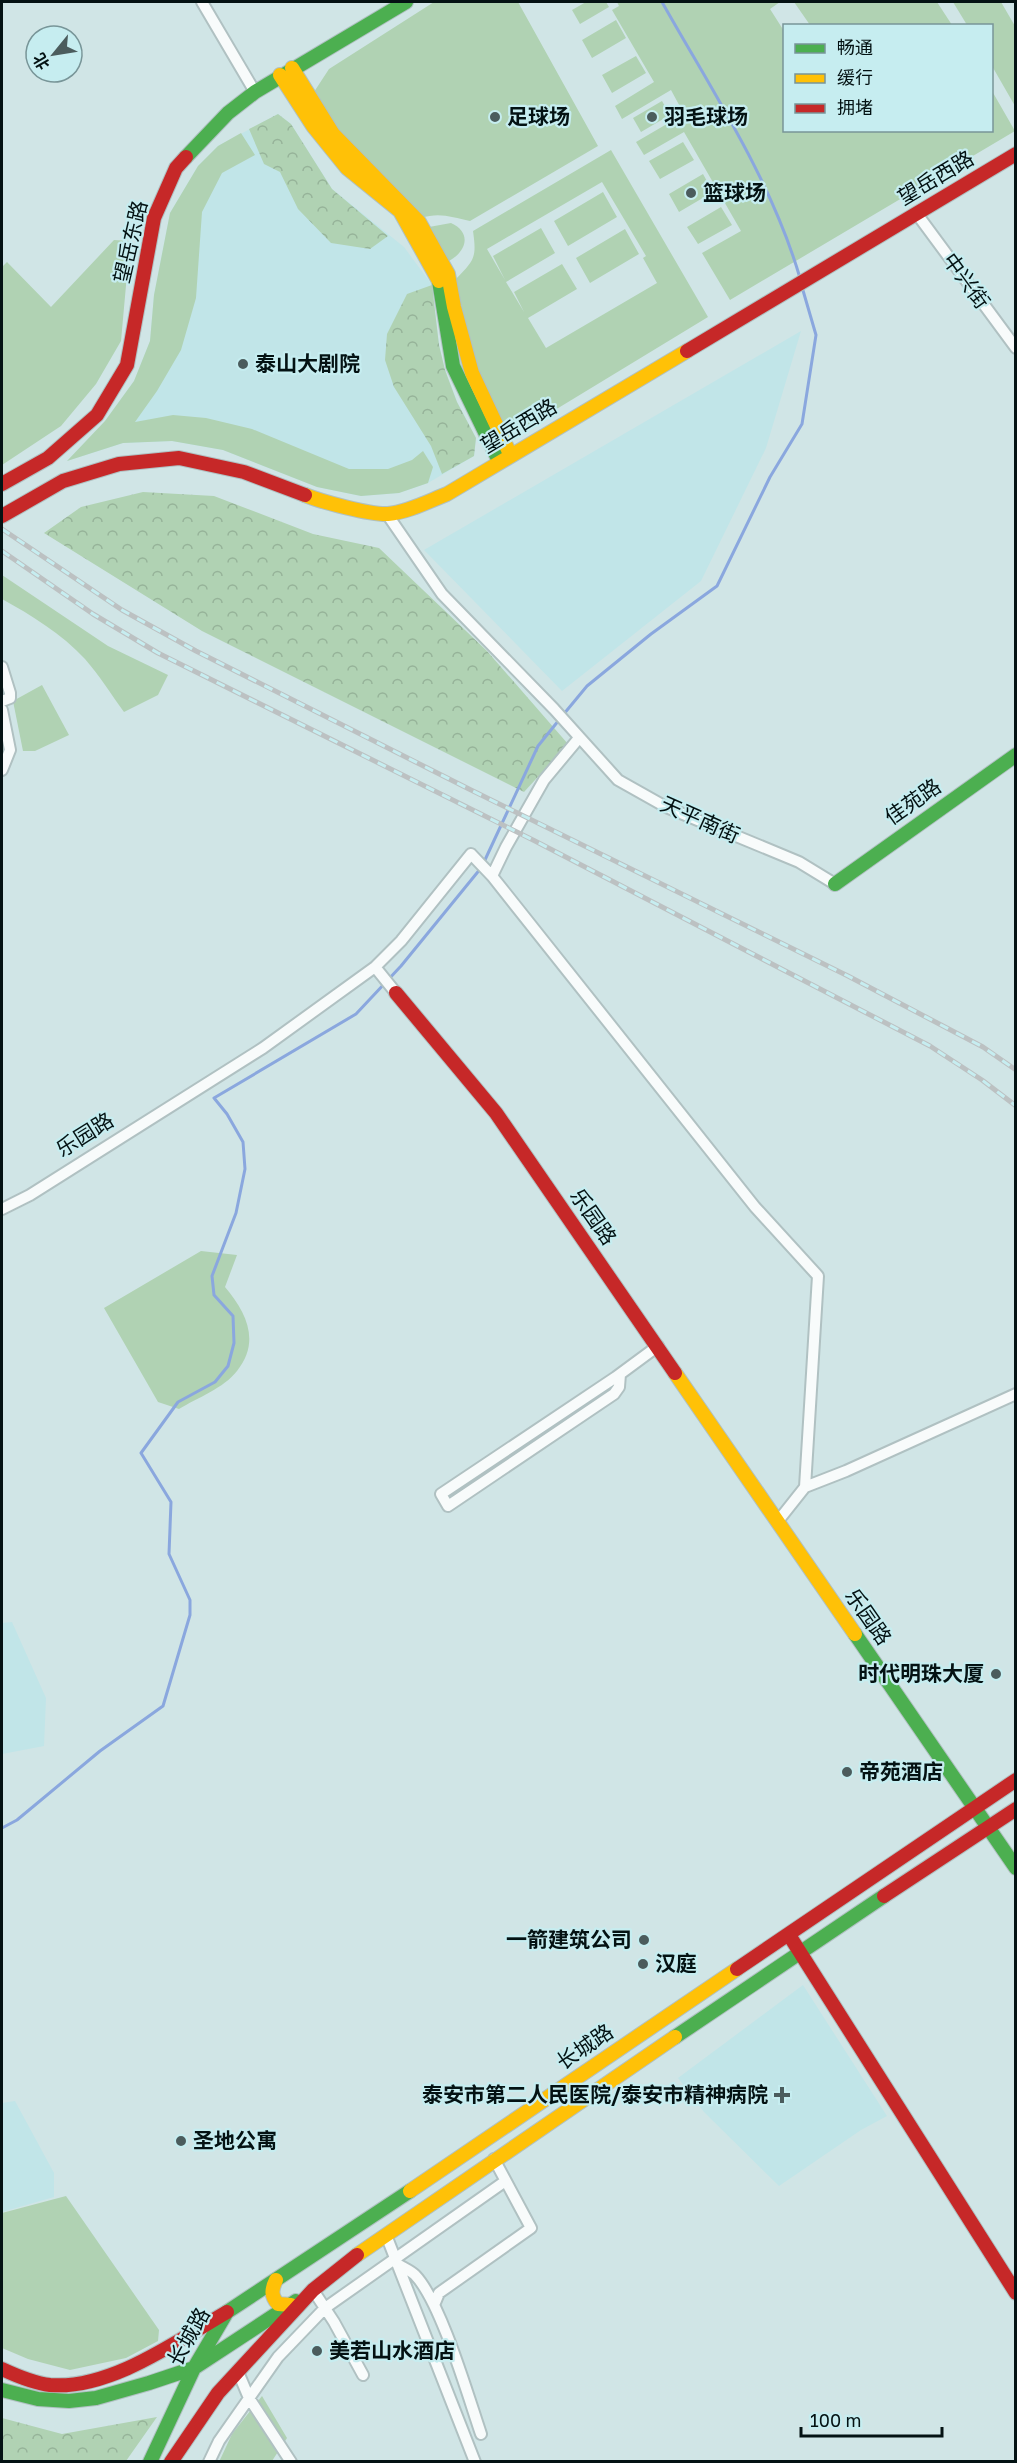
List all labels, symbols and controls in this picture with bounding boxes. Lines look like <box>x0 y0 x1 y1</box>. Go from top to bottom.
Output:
north arrow <box>24 24 84 84</box>
legend <box>783 24 993 132</box>
text: 畅通 <box>837 36 873 58</box>
text: 北 <box>28 50 54 73</box>
text: 缓行 <box>837 66 873 88</box>
text: 拥堵 <box>837 96 873 118</box>
place label: 足球场 <box>507 103 570 129</box>
place label: 羽毛球场 <box>664 103 748 129</box>
marker: 足球场 <box>488 110 502 124</box>
marker: 羽毛球场 <box>645 110 659 124</box>
street label: 望岳西路 <box>893 144 978 210</box>
place label: 篮球场 <box>703 179 766 205</box>
marker: 篮球场 <box>684 186 698 200</box>
street label: 望岳东路 <box>108 198 152 286</box>
street label: 中兴街 <box>938 247 996 314</box>
place label: 泰山大剧院 <box>255 350 360 376</box>
marker: 泰山大剧院 <box>236 357 250 371</box>
street label: 望岳西路 <box>476 392 561 458</box>
street label: 佳苑路 <box>879 772 946 830</box>
street label: 天平南街 <box>657 790 744 848</box>
street label: 乐园路 <box>51 1106 118 1162</box>
street label: 乐园路 <box>565 1183 623 1250</box>
street label: 乐园路 <box>840 1583 898 1650</box>
place label: 时代明珠大厦 <box>858 1660 984 1686</box>
marker: 时代明珠大厦 <box>989 1667 1003 1681</box>
place label: 帝苑酒店 <box>859 1758 943 1784</box>
marker: 帝苑酒店 <box>840 1765 854 1779</box>
place label: 一箭建筑公司 <box>506 1926 632 1952</box>
marker: 一箭建筑公司 <box>637 1933 651 1947</box>
place label: 汉庭 <box>655 1950 697 1976</box>
marker: 汉庭 <box>636 1957 650 1971</box>
street label: 长城路 <box>551 2018 618 2075</box>
place label: 泰安市第二人民医院/泰安市精神病院 <box>422 2081 768 2107</box>
marker: 泰安市第二人民医院/泰安市精神病院 <box>773 2086 791 2104</box>
place label: 圣地公寓 <box>193 2127 277 2153</box>
marker: 圣地公寓 <box>174 2134 188 2148</box>
street label: 长城路 <box>161 2303 215 2370</box>
place label: 美若山水酒店 <box>329 2337 455 2363</box>
marker: 美若山水酒店 <box>310 2344 324 2358</box>
scale bar <box>801 2400 942 2438</box>
text: 100 m <box>810 2409 861 2431</box>

